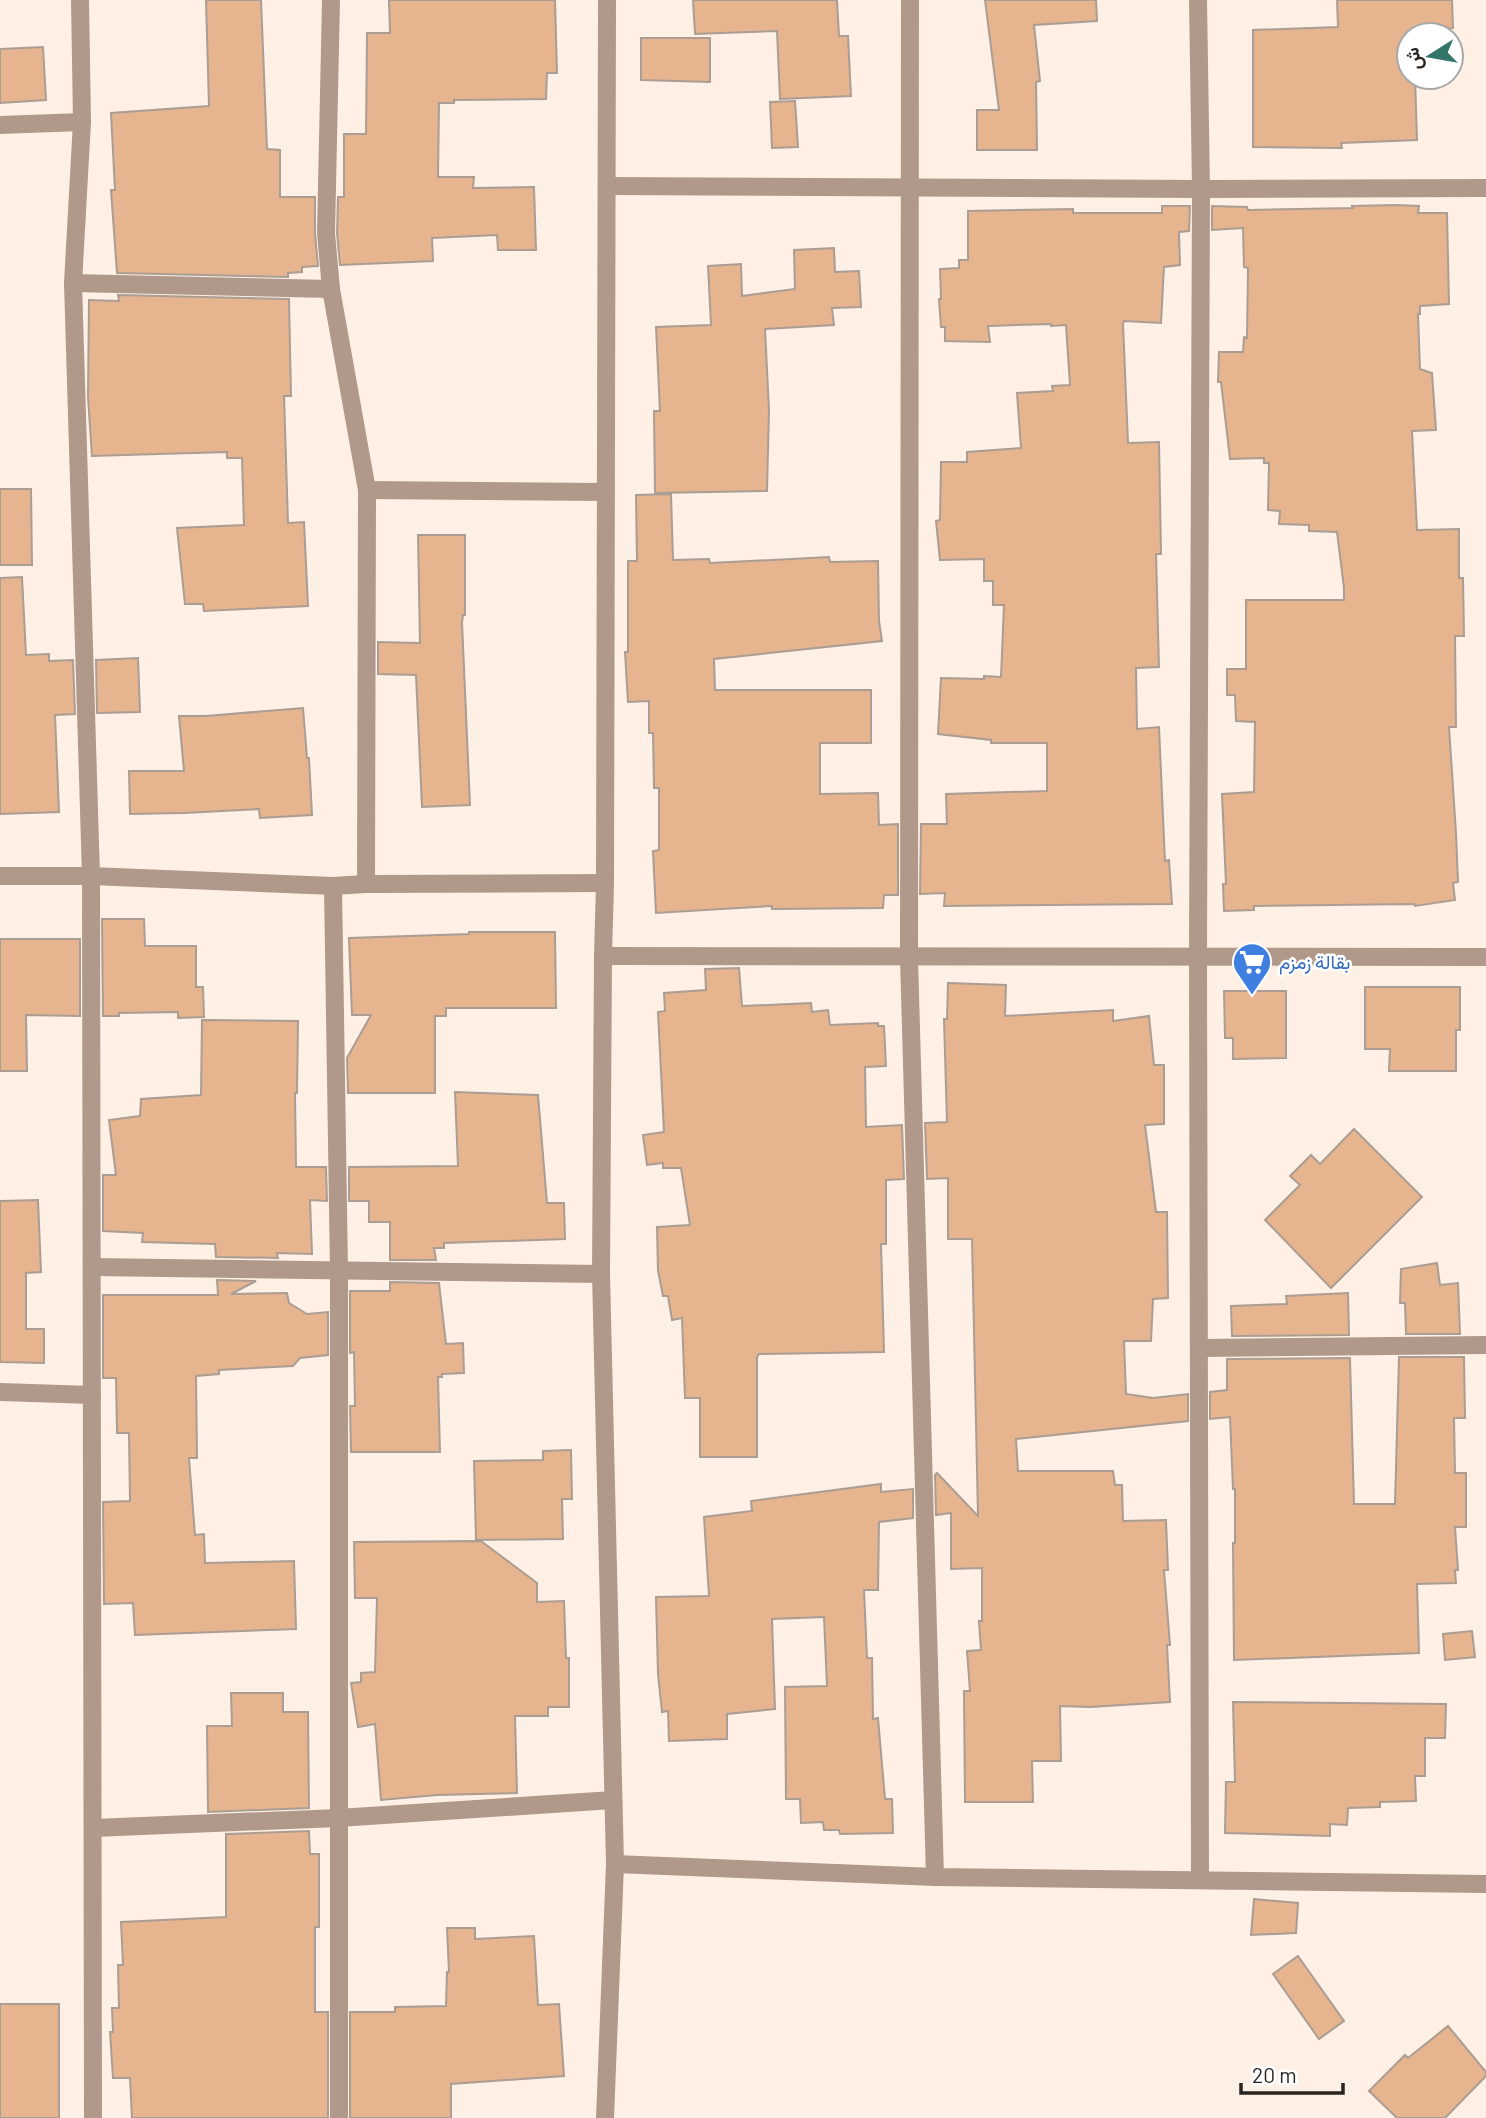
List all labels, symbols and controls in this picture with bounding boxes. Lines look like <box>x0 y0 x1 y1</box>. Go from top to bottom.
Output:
north arrow <box>1395 21 1465 91</box>
text: ش <box>1399 46 1427 73</box>
supermarket icon: بقالة زمزم <box>1231 941 1273 996</box>
place label: بقالة زمزم <box>1279 950 1350 975</box>
scale bar <box>1241 2052 1342 2096</box>
text: 20 m <box>1252 2062 1297 2087</box>

